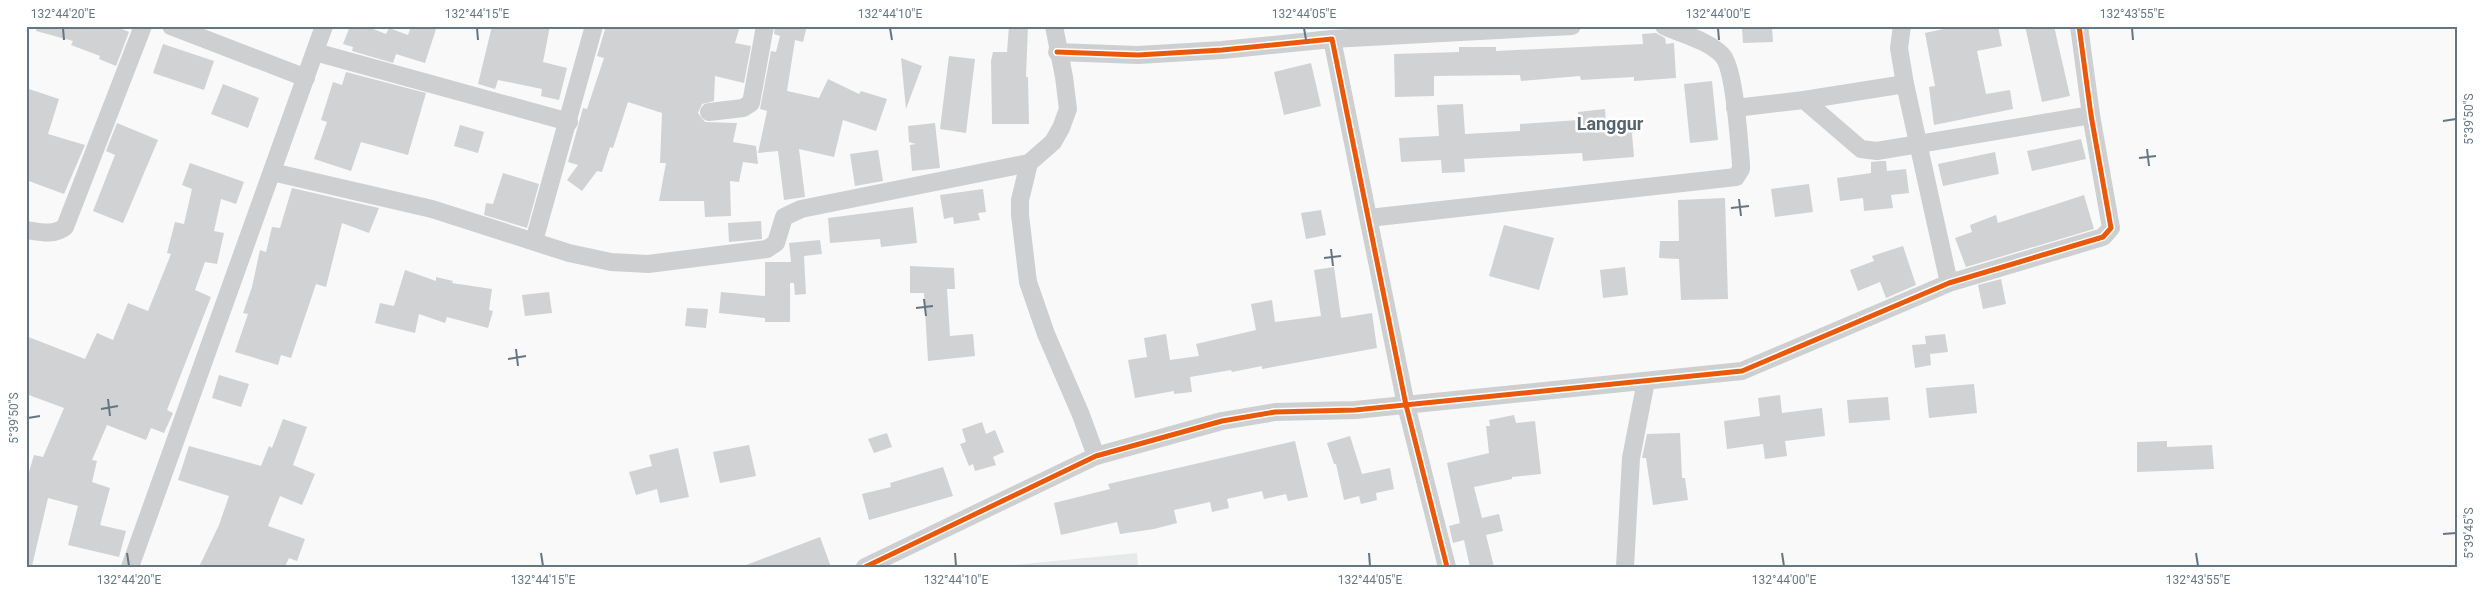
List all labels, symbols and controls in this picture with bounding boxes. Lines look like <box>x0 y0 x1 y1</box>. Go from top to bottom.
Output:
text: 132°44'20"E <box>31 7 95 21</box>
text: 132°44'15"E <box>445 7 509 21</box>
text: 132°44'10"E <box>858 7 922 21</box>
text: 132°44'05"E <box>1272 7 1336 21</box>
text: 132°44'00"E <box>1686 7 1750 21</box>
text: 132°43'55"E <box>2100 7 2164 21</box>
text: 5°39'50"S <box>2462 93 2476 145</box>
district label: Langgur <box>1577 113 1644 134</box>
text: 5°39'50"S <box>7 392 21 444</box>
text: 5°39'45"S <box>2462 507 2476 559</box>
text: 132°44'20"E <box>97 573 161 587</box>
text: 132°44'15"E <box>511 573 575 587</box>
text: 132°44'10"E <box>924 573 988 587</box>
text: 132°44'05"E <box>1338 573 1402 587</box>
text: 132°44'00"E <box>1752 573 1816 587</box>
text: 132°43'55"E <box>2166 573 2230 587</box>

